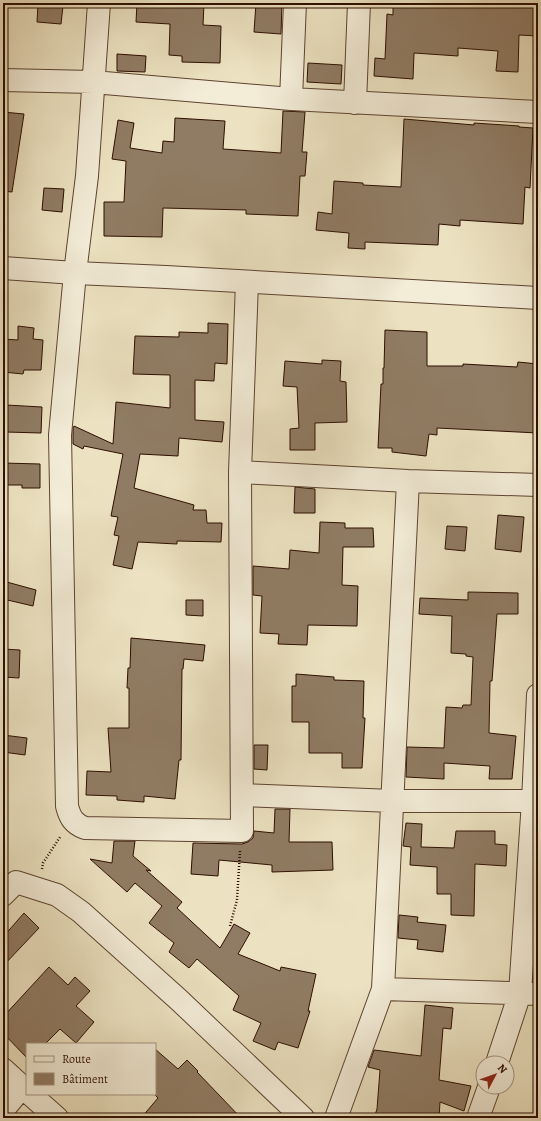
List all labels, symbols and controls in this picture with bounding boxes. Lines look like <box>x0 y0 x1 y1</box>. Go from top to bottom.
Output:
legend <box>26 1043 156 1095</box>
text: Route <box>62 1051 91 1067</box>
north arrow <box>475 1055 515 1095</box>
text: N <box>494 1061 510 1077</box>
text: Bâtiment <box>62 1071 108 1087</box>

